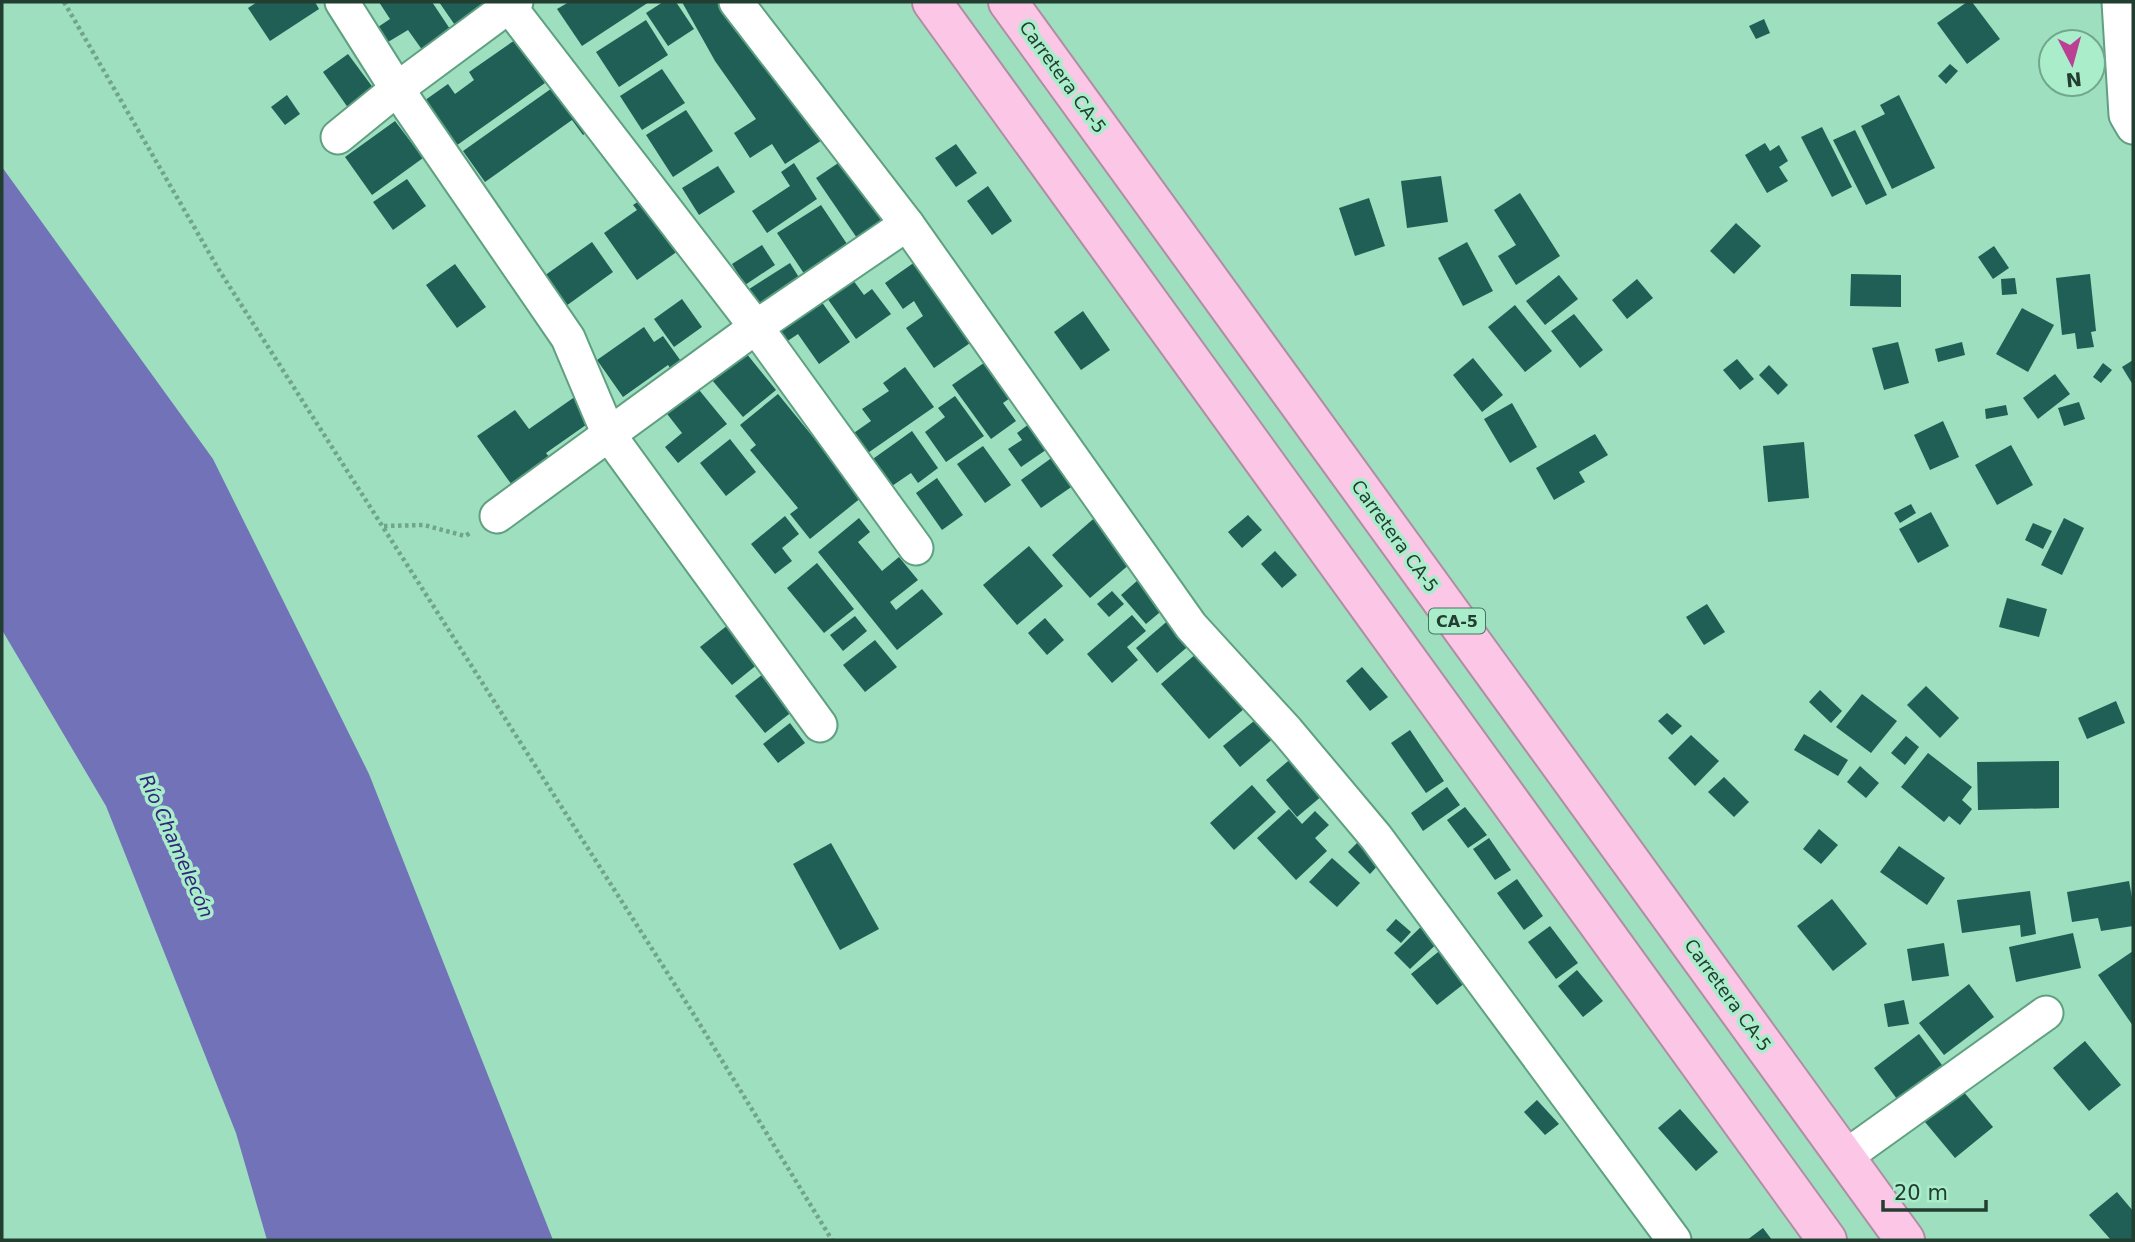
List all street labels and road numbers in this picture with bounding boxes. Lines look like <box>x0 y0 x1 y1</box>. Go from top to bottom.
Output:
street label: Carretera CA-5 <box>1015 17 1111 137</box>
street label: Carretera CA-5 <box>1347 476 1443 596</box>
road number: CA-5 <box>1429 608 1485 634</box>
street label: Carretera CA-5 <box>1680 935 1776 1055</box>

